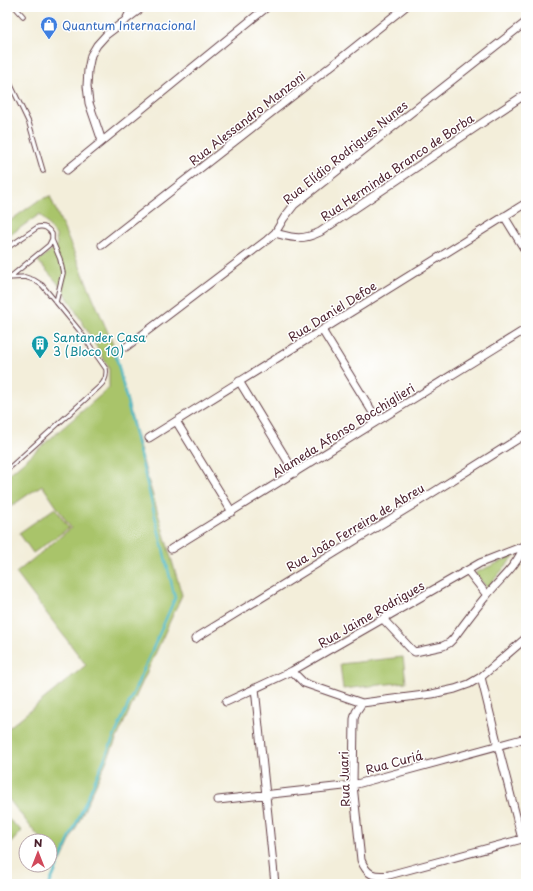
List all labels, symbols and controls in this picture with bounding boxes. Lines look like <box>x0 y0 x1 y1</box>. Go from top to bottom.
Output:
shop icon: Quantum Internacional <box>39 15 59 40</box>
place label: Quantum Internacional <box>62 16 196 34</box>
street label: Rua Alessandro Manzoni <box>185 67 309 169</box>
street label: Rua Elídio Rodrigues Nunes <box>279 96 412 208</box>
street label: Rua Herminda Branco de Borba <box>317 109 478 225</box>
street label: Rua Daniel Defoe <box>284 277 380 345</box>
place label: Santander Casa 3 (Bloco 10) <box>53 328 146 360</box>
building icon: Santander Casa 3 (Bloco 10) <box>30 334 50 359</box>
street label: Alameda Afonso Bocchiglieri <box>268 379 418 481</box>
street label: Rua João Ferreira de Abreu <box>283 479 427 575</box>
street label: Rua Jaime Rodrigues <box>315 576 428 652</box>
street label: Rua Curiá <box>363 746 425 778</box>
street label: Rua Juari <box>334 751 354 807</box>
north arrow <box>18 833 58 873</box>
text: N <box>34 834 43 851</box>

